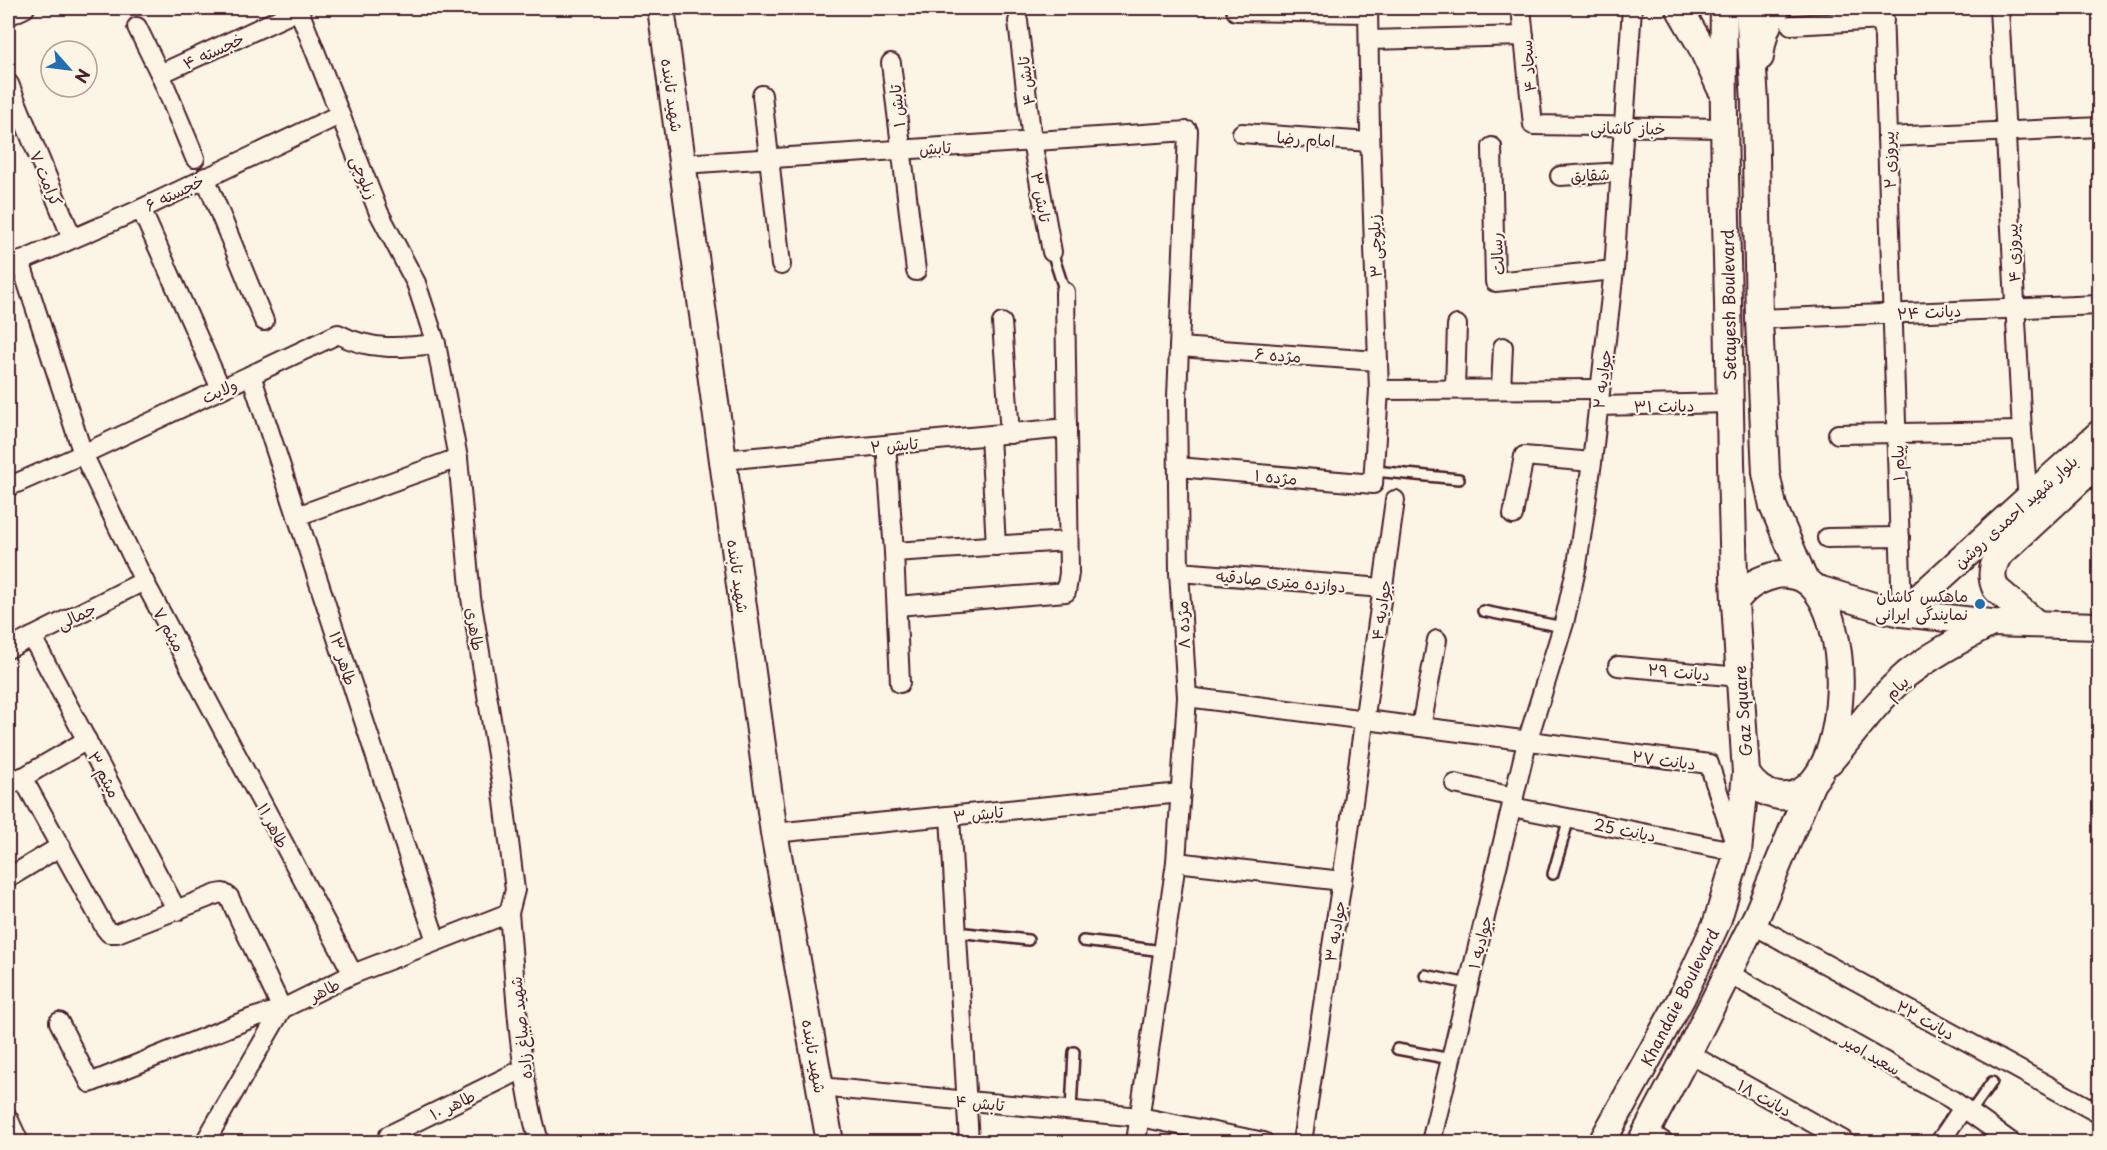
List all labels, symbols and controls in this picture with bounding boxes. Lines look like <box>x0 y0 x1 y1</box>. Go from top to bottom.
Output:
street label: خجسته ۴ <box>178 25 248 75</box>
north arrow <box>39 39 99 99</box>
street label: سجاد ۴ <box>1513 39 1541 93</box>
street label: تابش ۴ <box>1010 55 1040 107</box>
street label: شهید تابنده <box>656 56 690 134</box>
text: N <box>70 65 97 88</box>
street label: تابش ۱ <box>882 83 910 129</box>
street label: خباز کاشانی <box>1590 114 1666 140</box>
street label: امام رضا <box>1276 124 1336 154</box>
street label: پیروزی ۲ <box>1875 131 1901 189</box>
street label: تابش <box>918 134 952 160</box>
street label: کرامت ۷ <box>25 146 70 210</box>
street label: زیلوچی <box>345 152 385 202</box>
street label: شقایق <box>1569 161 1611 187</box>
street label: خجسته ۶ <box>140 167 208 217</box>
street label: تابش ۳ <box>1026 170 1058 224</box>
street label: زیلوچی ۳ <box>1361 214 1387 278</box>
street label: پیروزی ۴ <box>1998 223 2026 283</box>
street label: Setayesh Boulevard <box>1715 229 1741 381</box>
street label: رسالت <box>1482 232 1510 276</box>
street label: دیانت ۲۴ <box>1896 297 1962 325</box>
street label: مژده ۶ <box>1254 340 1302 368</box>
street label: جوادیه ۲ <box>1585 348 1617 410</box>
street label: ولایت <box>197 371 241 409</box>
street label: دیانت ۳۱ <box>1633 392 1695 418</box>
street label: تابش ۲ <box>869 430 919 458</box>
street label: پیام ۱ <box>1884 444 1912 482</box>
street label: بلوار شهید احمدی روشن <box>1948 449 2082 573</box>
street label: مژده ۱ <box>1254 462 1298 490</box>
street label: شهید تابنده <box>722 537 756 615</box>
street label: دوازده متری صادقیه <box>1215 562 1347 598</box>
street label: جوادیه ۴ <box>1364 578 1396 642</box>
place label: ماهکس کاشان نمایندگی ایرانی <box>1875 583 1968 625</box>
street label: جمالی <box>52 595 100 635</box>
marker: ماهکس کاشان نمایندگی ایرانی <box>1973 597 1987 611</box>
street label: مژده ۸ <box>1169 600 1195 650</box>
street label: میثم ۷ <box>146 602 192 657</box>
street label: طاهری <box>461 606 491 652</box>
street label: طاهر ۱۳ <box>324 628 364 688</box>
street label: دیانت ۲۹ <box>1647 656 1711 686</box>
street label: Gaz Square <box>1727 665 1757 757</box>
street label: پیام <box>1879 670 1915 706</box>
street label: دیانت ۲۷ <box>1631 743 1697 775</box>
street label: میثم ۳ <box>81 747 127 802</box>
street label: طاهر ۱۱ <box>252 798 296 852</box>
street label: تابش ۳ <box>952 798 1005 828</box>
street label: دیانت 25 <box>1592 811 1658 847</box>
street label: جوادیه ۳ <box>1317 899 1351 963</box>
street label: جوادیه ۱ <box>1461 913 1497 971</box>
street label: Khandaie Boulevard <box>1634 924 1724 1070</box>
street label: طاهر <box>303 971 344 1008</box>
street label: شهید صباغ زاده <box>503 975 538 1081</box>
street label: دیانت ۲۲ <box>1892 993 1960 1045</box>
street label: شهید تابنده <box>797 1017 833 1095</box>
street label: سعید امیر <box>1837 1027 1906 1080</box>
street label: دیانت ۱۸ <box>1733 1072 1797 1122</box>
street label: طاهر ۱۰ <box>425 1083 479 1125</box>
street label: تابش ۴ <box>954 1088 1006 1116</box>

